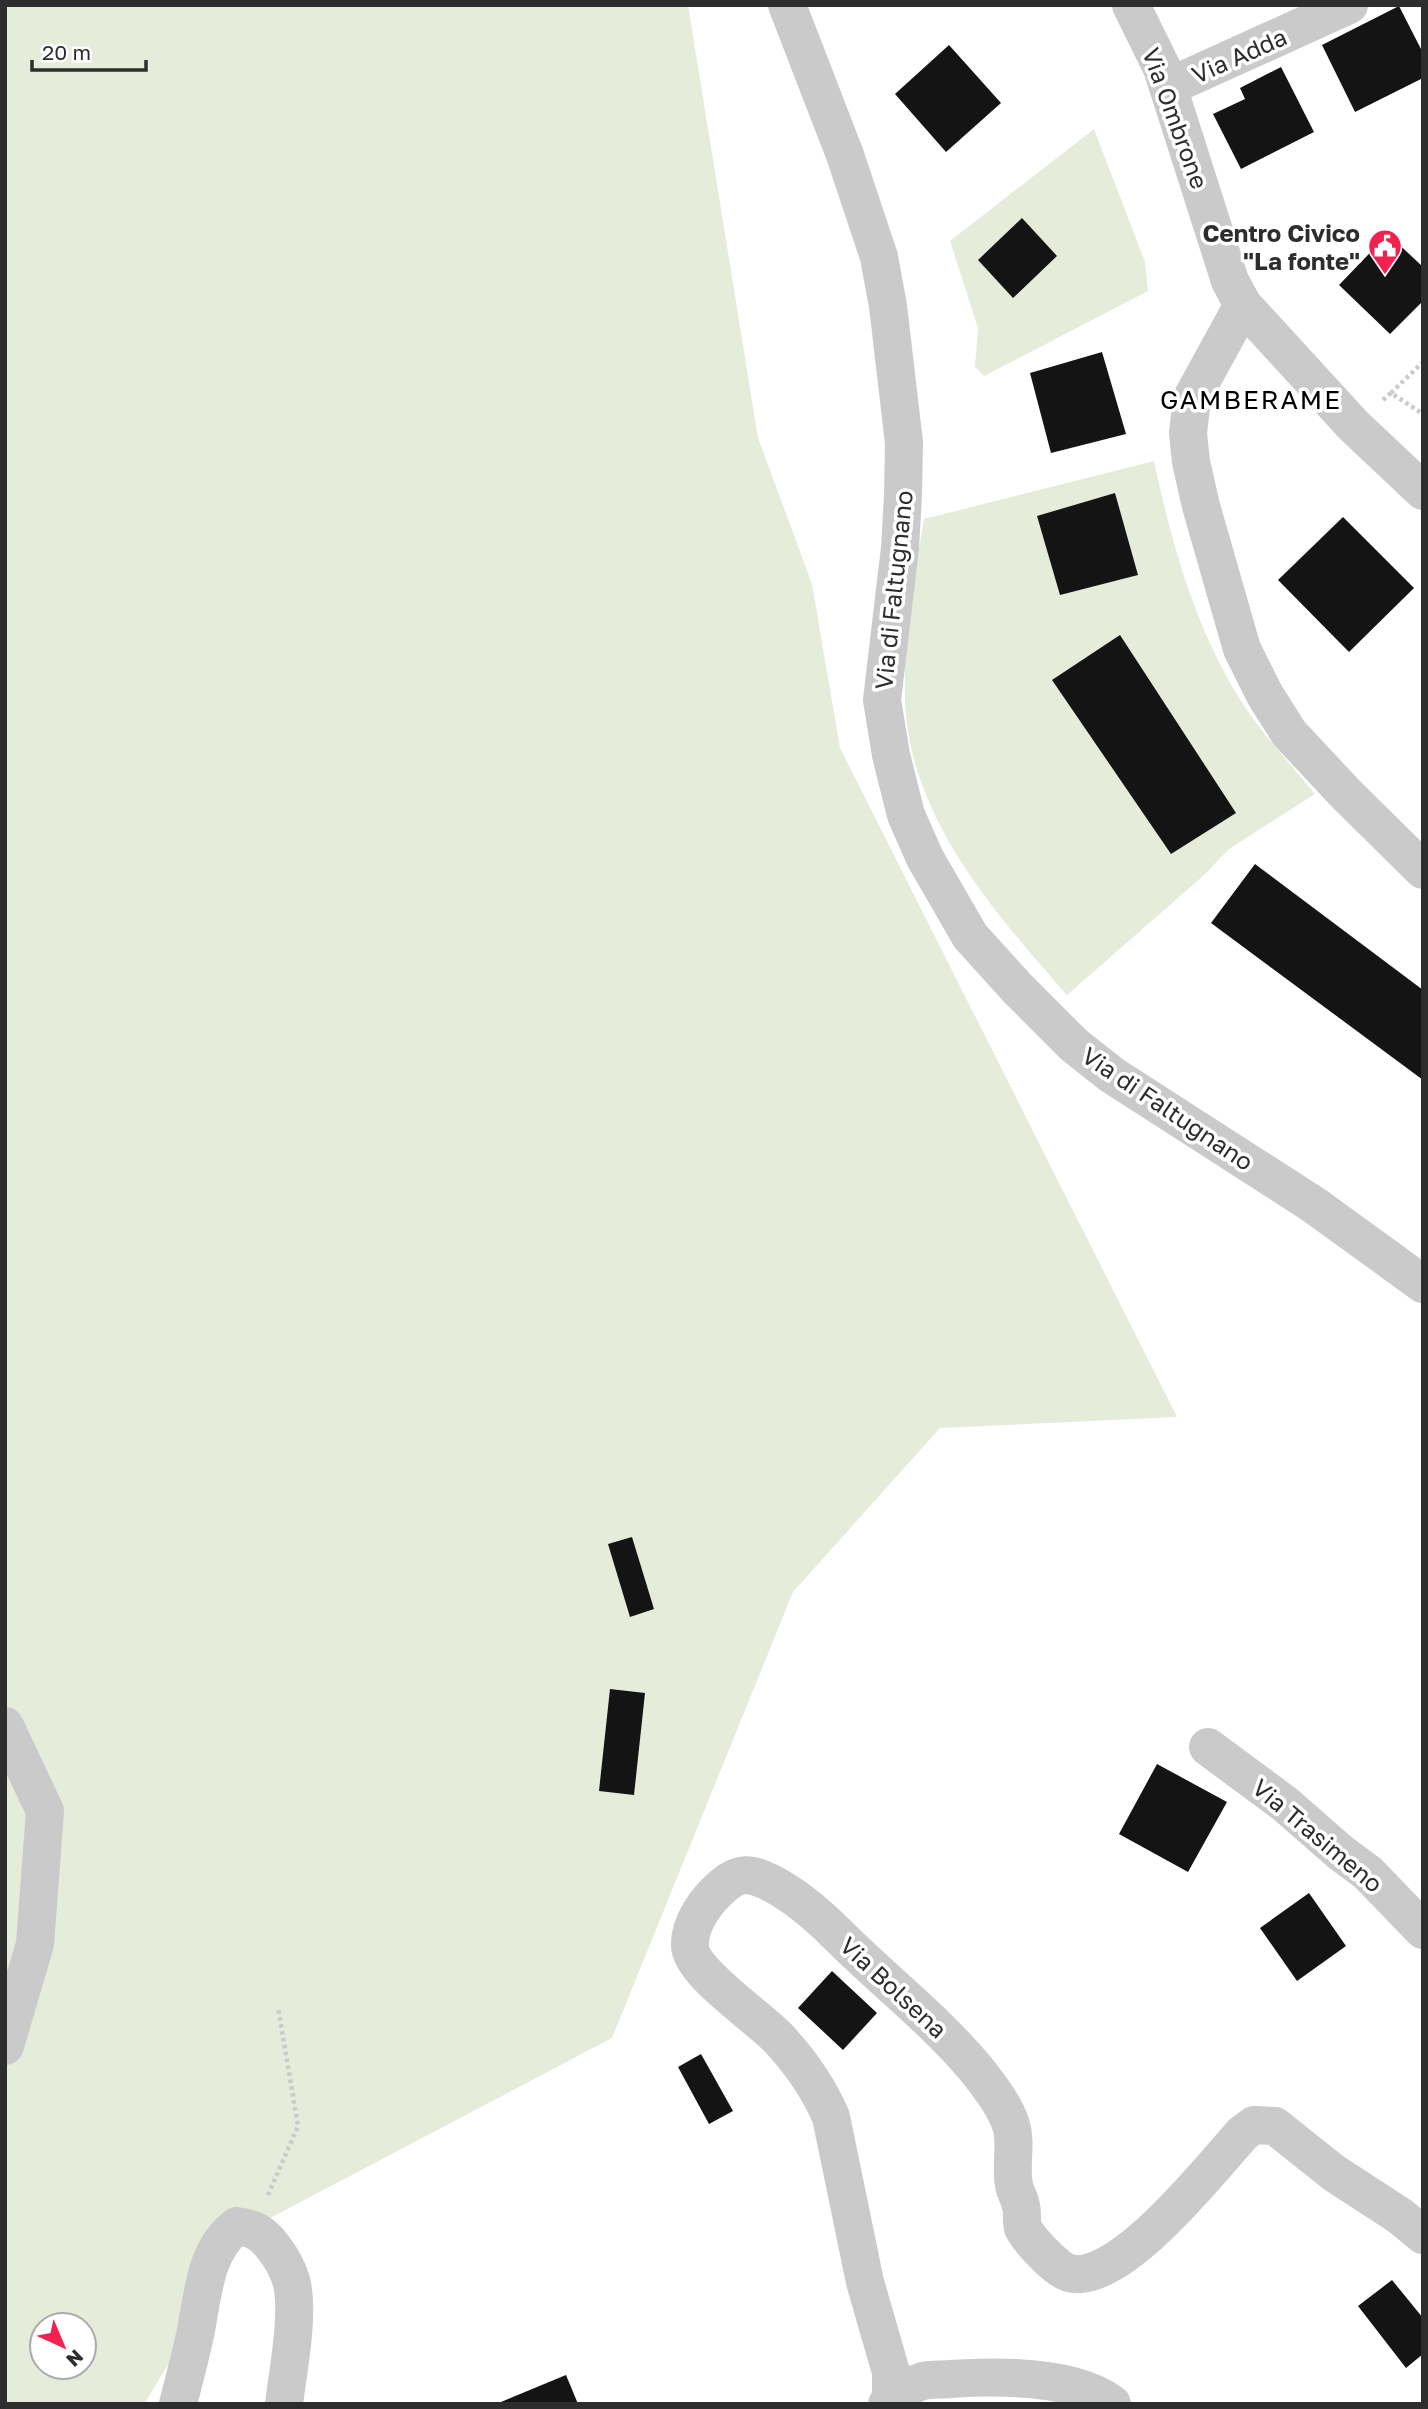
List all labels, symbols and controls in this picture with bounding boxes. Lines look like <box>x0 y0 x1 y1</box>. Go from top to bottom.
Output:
street label: Via Adda <box>1187 21 1291 89</box>
scale bar <box>32 28 145 72</box>
text: 20 m <box>42 39 91 65</box>
street label: Via Ombrone <box>1137 43 1215 193</box>
place label: Centro Civico "La fonte" <box>1202 218 1360 275</box>
public building icon: Centro Civico "La fonte" <box>1366 227 1404 276</box>
district label: GAMBERAME <box>1160 384 1342 415</box>
street label: Via di Faltugnano <box>868 489 918 691</box>
street label: Via di Faltugnano <box>1077 1040 1259 1176</box>
street label: Via Trasimeno <box>1247 1772 1389 1898</box>
street label: Via Bolsena <box>835 1930 953 2044</box>
north arrow <box>28 2311 98 2381</box>
text: N <box>62 2345 88 2372</box>

